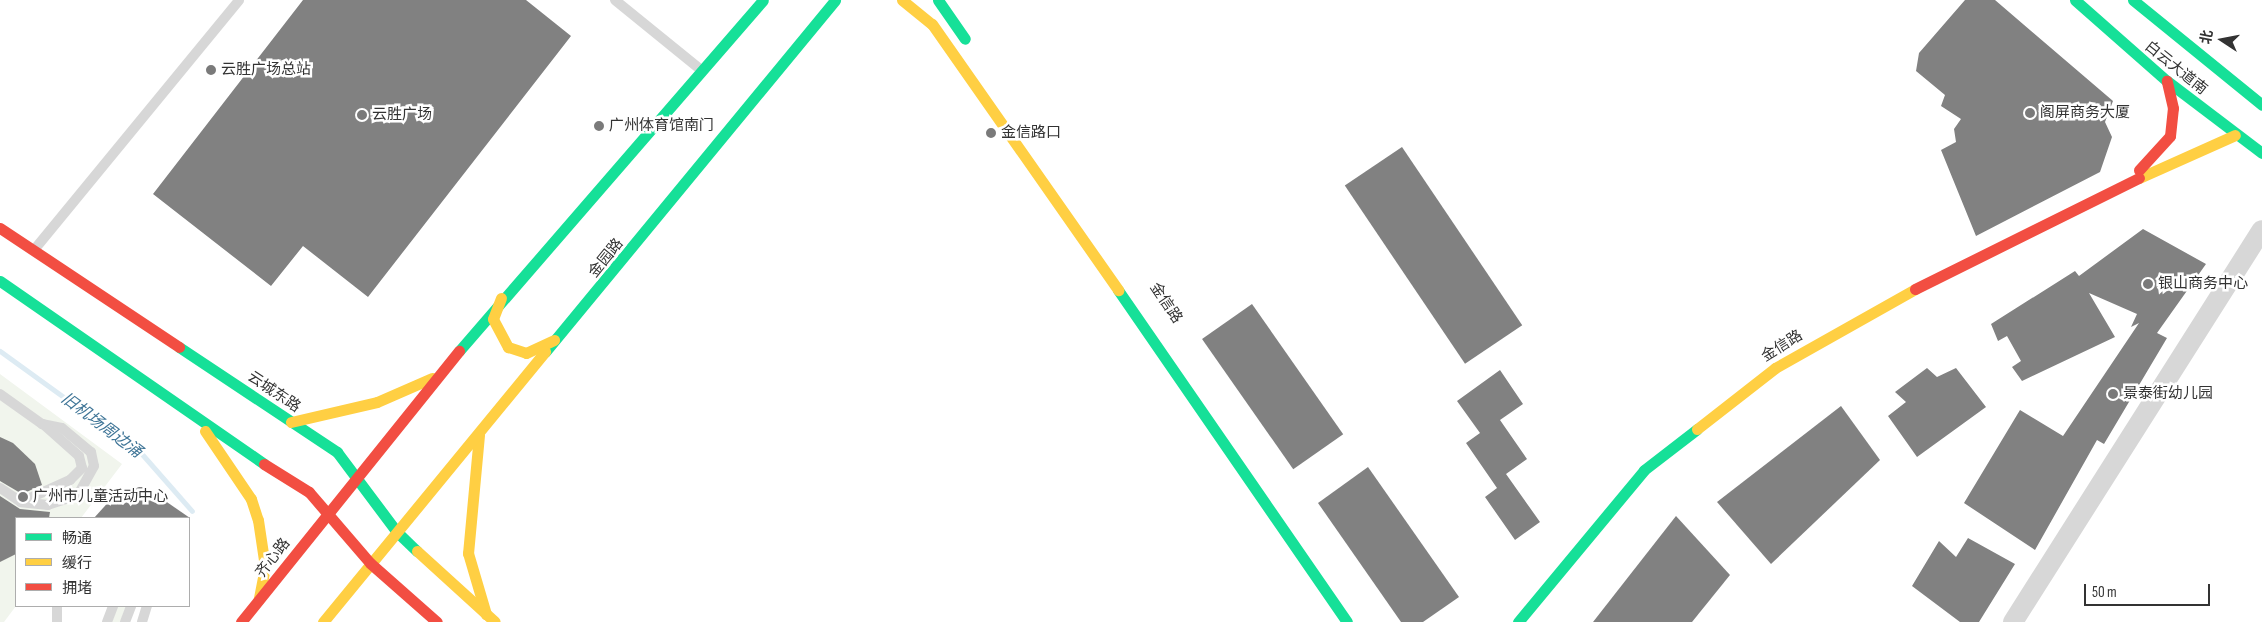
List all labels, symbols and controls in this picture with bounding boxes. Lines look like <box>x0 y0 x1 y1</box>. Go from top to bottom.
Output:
north arrow <box>2197 15 2247 65</box>
text: 北 <box>2197 29 2216 46</box>
street label: 白云大道南 <box>2141 37 2211 99</box>
place label: 云胜广场总站 <box>221 61 311 79</box>
marker: 云胜广场总站 <box>205 64 217 76</box>
place label: 阁屏商务大厦 <box>2040 104 2130 122</box>
place label: 云胜广场 <box>372 106 432 124</box>
marker: 阁屏商务大厦 <box>2024 107 2036 119</box>
marker: 云胜广场 <box>356 109 368 121</box>
place label: 广州体育馆南门 <box>609 117 714 135</box>
marker: 广州体育馆南门 <box>593 120 605 132</box>
place label: 金信路口 <box>1001 124 1061 142</box>
marker: 金信路口 <box>985 127 997 139</box>
street label: 金园路 <box>585 235 627 281</box>
place label: 银山商务中心 <box>2158 275 2248 293</box>
marker: 银山商务中心 <box>2142 278 2154 290</box>
street label: 金信路 <box>1146 279 1186 327</box>
street label: 金信路 <box>1758 326 1806 366</box>
street label: 云城东路 <box>244 368 304 416</box>
place label: 景泰街幼儿园 <box>2123 385 2213 403</box>
marker: 景泰街幼儿园 <box>2107 388 2119 400</box>
water label: 旧机场周边涌 <box>57 389 145 463</box>
place label: 广州市儿童活动中心 <box>33 488 168 506</box>
marker: 广州市儿童活动中心 <box>17 491 29 503</box>
legend <box>15 517 190 607</box>
text: 畅通 <box>62 529 92 548</box>
street label: 齐心路 <box>252 535 294 581</box>
text: 缓行 <box>62 554 92 573</box>
scale bar <box>2087 574 2213 606</box>
text: 拥堵 <box>62 579 92 598</box>
text: 50 m <box>2092 583 2117 602</box>

